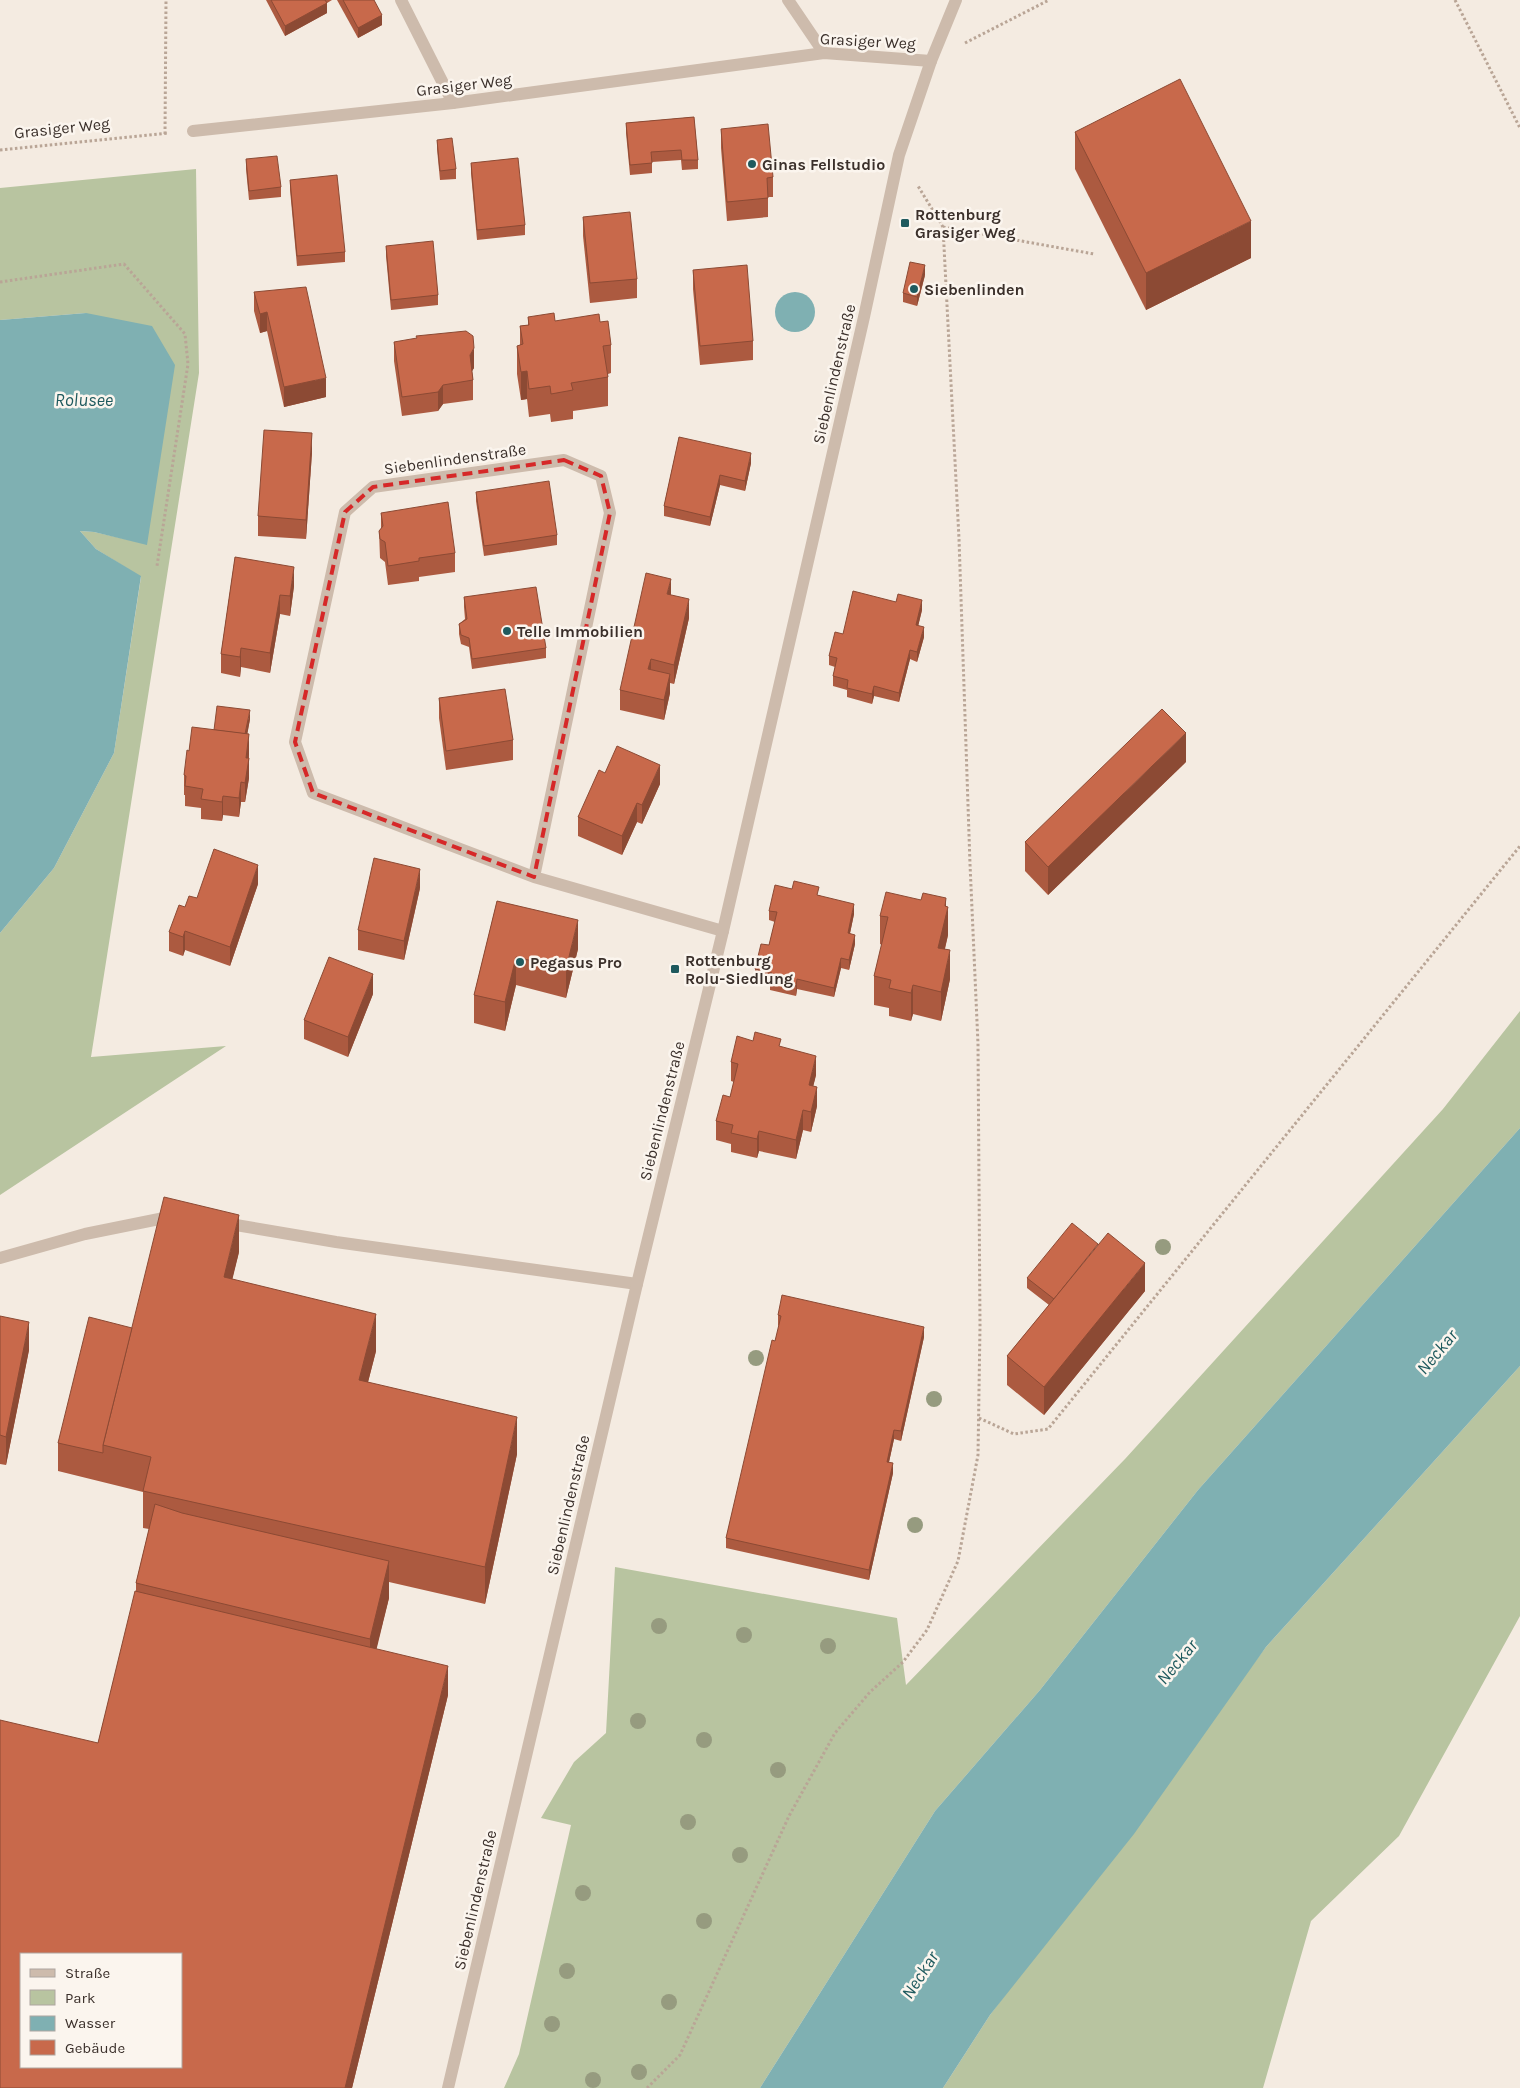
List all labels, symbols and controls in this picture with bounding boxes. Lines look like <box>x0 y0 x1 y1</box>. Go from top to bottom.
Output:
street label: Grasiger Weg <box>820 29 916 53</box>
street label: Grasiger Weg <box>415 70 513 100</box>
street label: Grasiger Weg <box>13 114 111 142</box>
place label: Ginas Fellstudio <box>762 155 885 174</box>
marker: Ginas Fellstudio <box>746 158 758 170</box>
place label: Rottenburg Grasiger Weg <box>915 205 1016 242</box>
marker: Rottenburg Grasiger Weg <box>899 217 911 229</box>
place label: Siebenlinden <box>924 280 1025 299</box>
marker: Siebenlinden <box>908 283 920 295</box>
street label: Siebenlindenstraße <box>809 302 859 446</box>
water label: Rolusee <box>55 389 113 411</box>
street label: Siebenlindenstraße <box>383 440 527 478</box>
place label: Telle Immobilien <box>517 622 643 641</box>
marker: Telle Immobilien <box>501 625 513 637</box>
place label: Rottenburg Rolu-Siedlung <box>685 951 793 988</box>
place label: Pegasus Pro <box>530 953 622 972</box>
marker: Pegasus Pro <box>514 956 526 968</box>
marker: Rottenburg Rolu-Siedlung <box>669 963 681 975</box>
street label: Siebenlindenstraße <box>635 1039 689 1183</box>
water label: Neckar <box>1412 1324 1463 1379</box>
street label: Siebenlindenstraße <box>543 1433 593 1577</box>
water label: Neckar <box>1152 1634 1203 1689</box>
street label: Siebenlindenstraße <box>450 1828 500 1972</box>
water label: Neckar <box>897 1946 944 2003</box>
legend <box>20 1953 182 2068</box>
text: Straße <box>65 1964 110 1982</box>
text: Park <box>65 1989 95 2007</box>
text: Wasser <box>65 2014 116 2032</box>
text: Gebäude <box>65 2039 125 2057</box>

